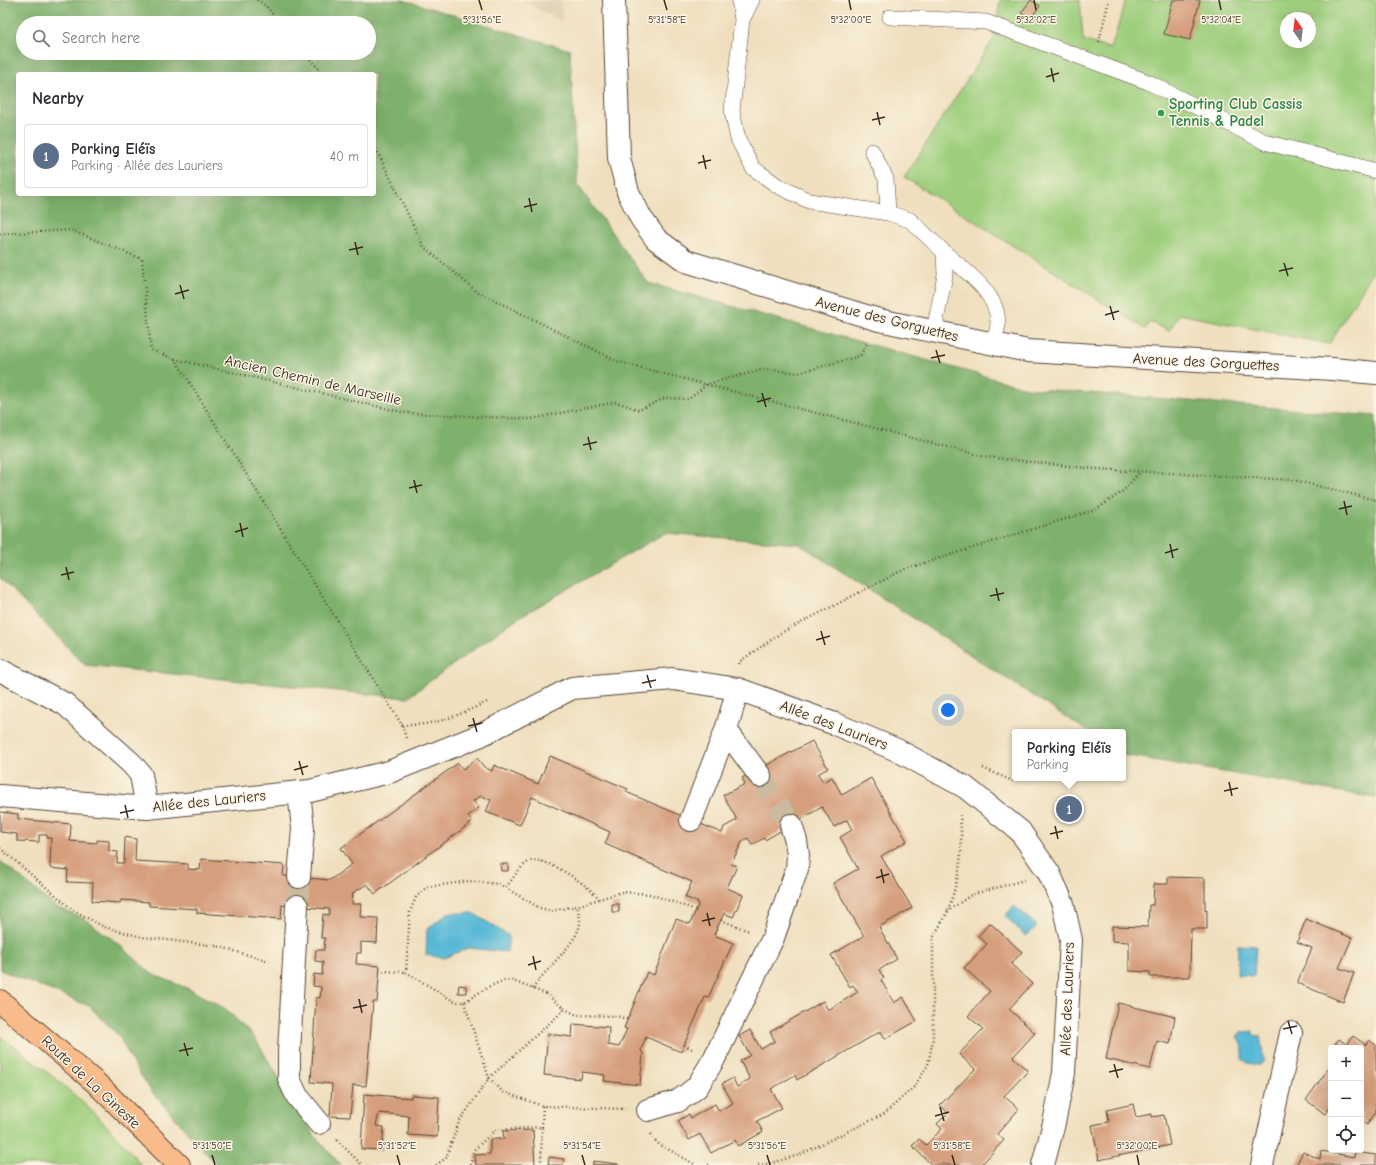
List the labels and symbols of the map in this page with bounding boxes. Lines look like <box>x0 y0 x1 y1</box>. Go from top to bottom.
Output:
north arrow <box>1280 12 1316 48</box>
text: 5°31'56"E <box>463 14 501 26</box>
text: 5°31'58"E <box>648 14 686 26</box>
text: 5°32'00"E <box>830 14 872 26</box>
text: 5°32'02"E <box>1016 14 1056 26</box>
text: 5°32'04"E <box>1201 14 1241 26</box>
place label: Sporting Club Cassis Tennis & Padel <box>1169 95 1302 130</box>
marker: Sporting Club Cassis Tennis & Padel <box>1156 108 1166 118</box>
street label: Avenue des Gorguettes <box>814 293 960 345</box>
street label: Avenue des Gorguettes <box>1132 349 1280 375</box>
street label: Ancien Chemin de Marseille <box>223 351 403 409</box>
street label: Allée des Lauriers <box>778 696 890 754</box>
your location <box>938 700 958 720</box>
street label: Allée des Lauriers <box>151 786 267 816</box>
pin: 1 <box>1056 794 1082 824</box>
street label: Allée des Lauriers <box>1056 942 1078 1056</box>
street label: Route de La Gineste <box>38 1032 145 1133</box>
text: 5°31'50"E <box>192 1140 232 1152</box>
text: 5°31'52"E <box>378 1140 416 1152</box>
text: 5°31'54"E <box>563 1140 601 1152</box>
text: 5°31'56"E <box>748 1140 786 1152</box>
text: 5°31'58"E <box>933 1140 971 1152</box>
text: 5°32'00"E <box>1116 1140 1158 1152</box>

